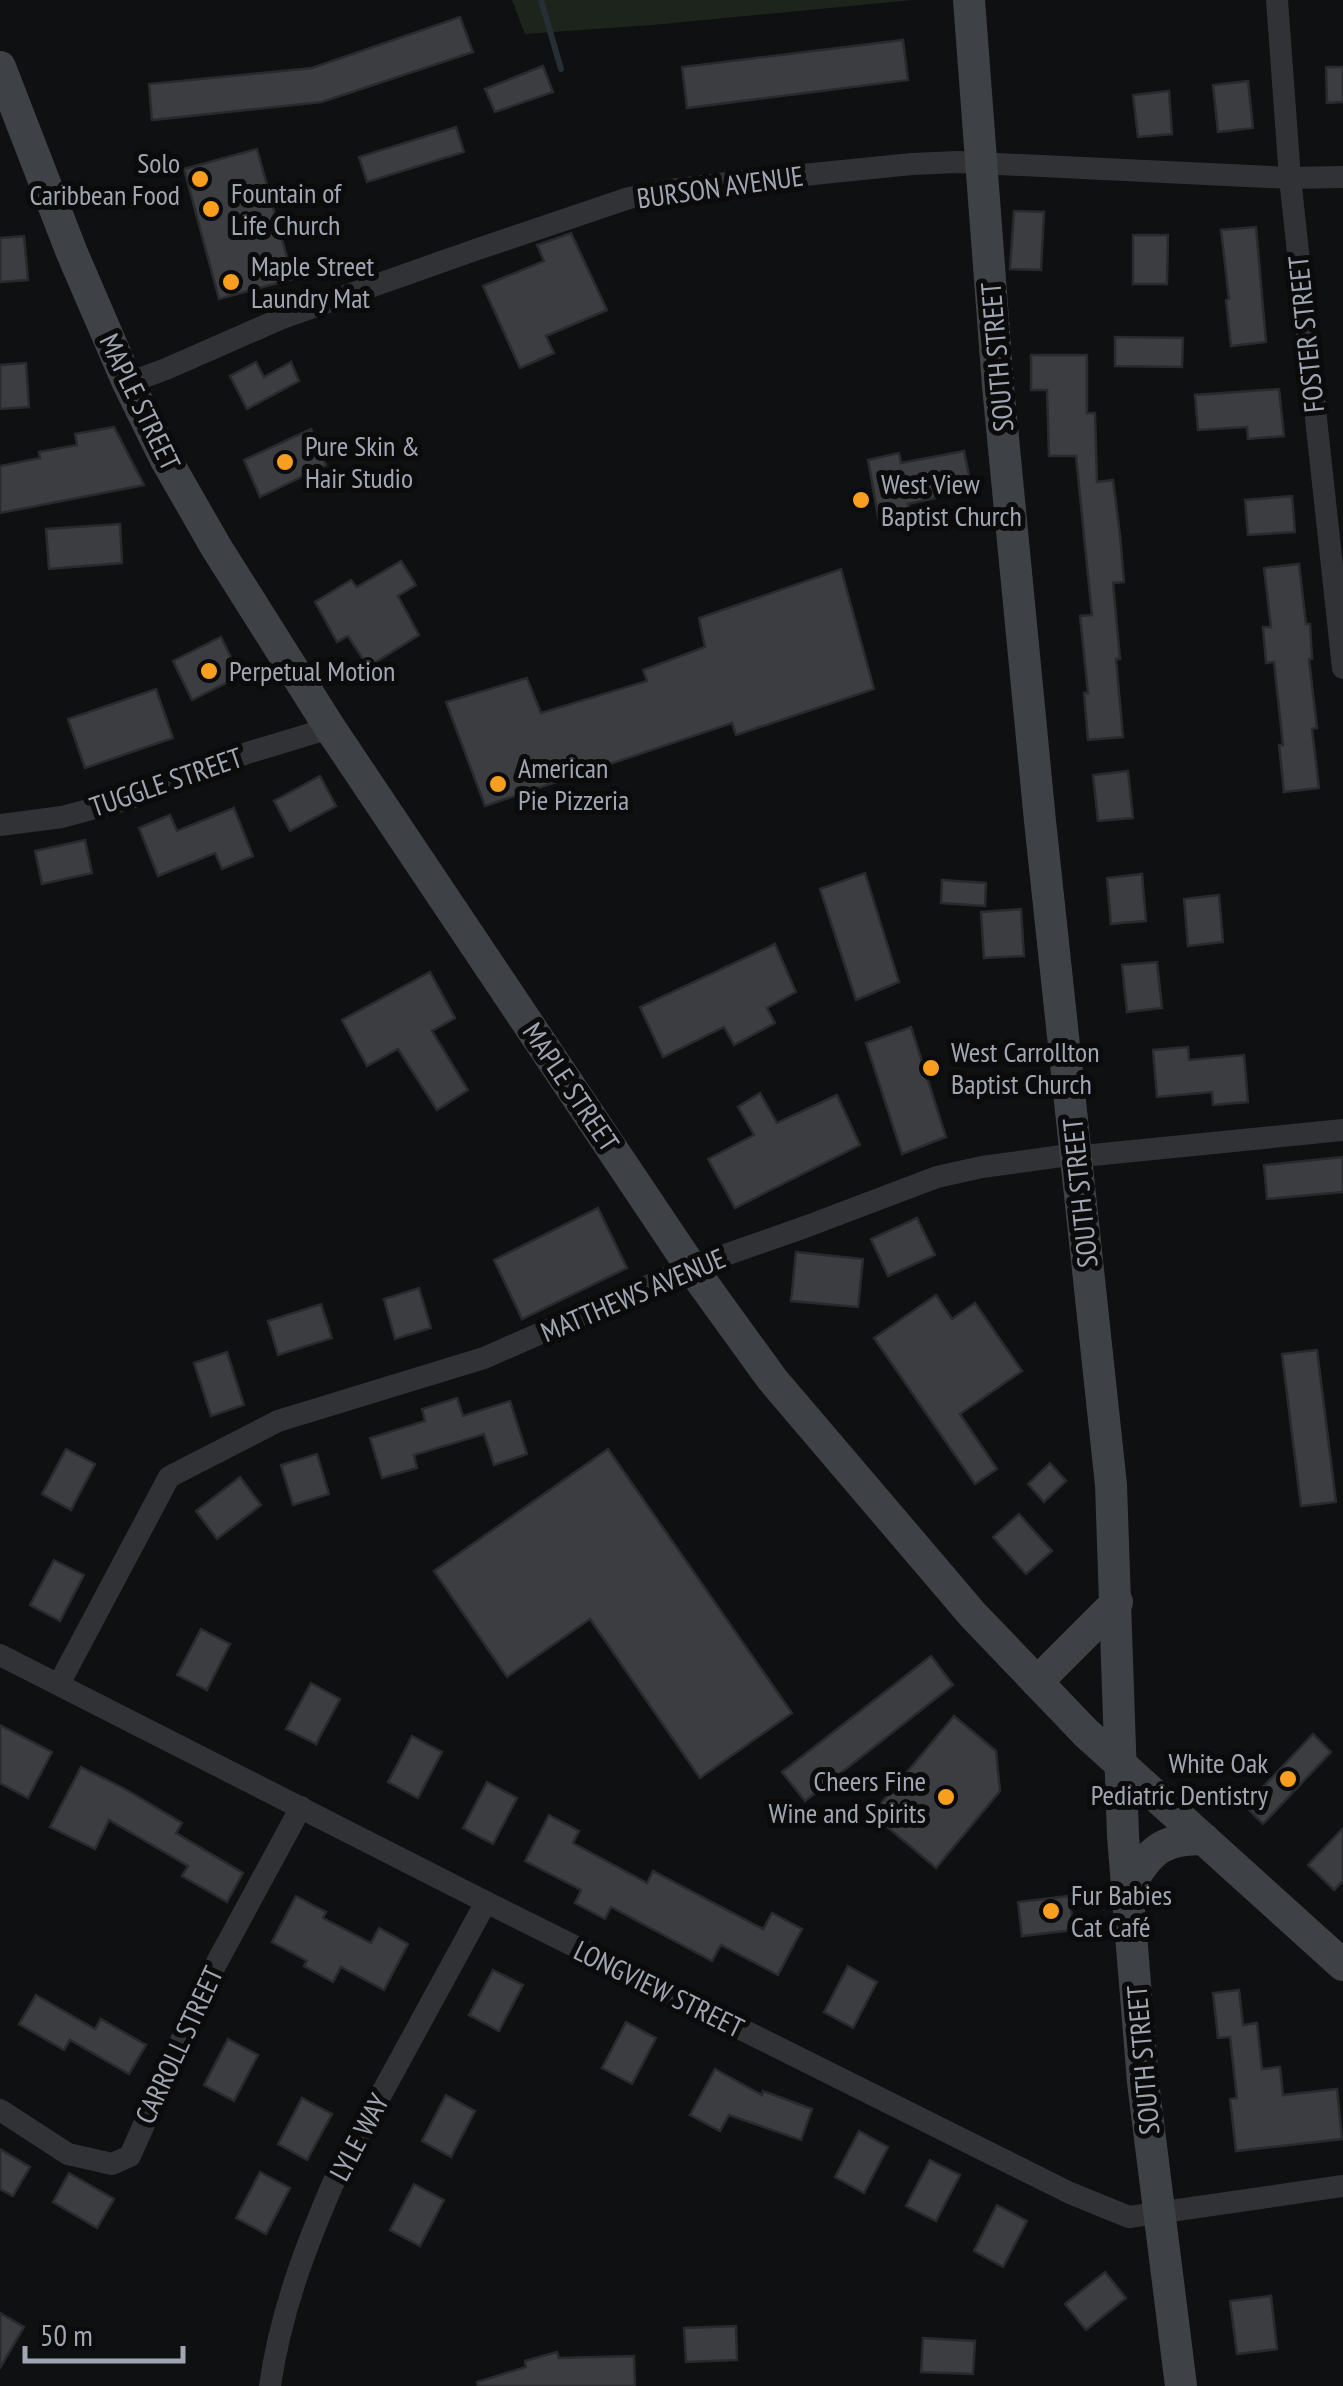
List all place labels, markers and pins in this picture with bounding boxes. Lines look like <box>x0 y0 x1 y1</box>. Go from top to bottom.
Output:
place label: Solo Caribbean Food <box>29 144 180 213</box>
marker: Solo Caribbean Food <box>189 168 211 190</box>
place label: Fountain of Life Church <box>231 174 343 243</box>
marker: Fountain of Life Church <box>200 198 222 220</box>
place label: Maple Street Laundry Mat <box>251 247 375 316</box>
marker: Maple Street Laundry Mat <box>220 271 242 293</box>
place label: Pure Skin & Hair Studio <box>305 427 420 496</box>
marker: Pure Skin & Hair Studio <box>274 451 296 473</box>
place label: West View Baptist Church <box>881 465 1022 534</box>
marker: West View Baptist Church <box>850 489 872 511</box>
place label: Perpetual Motion <box>229 652 395 689</box>
marker: Perpetual Motion <box>198 660 220 682</box>
place label: American Pie Pizzeria <box>518 749 629 818</box>
marker: American Pie Pizzeria <box>487 773 509 795</box>
place label: West Carrollton Baptist Church <box>951 1033 1100 1102</box>
marker: West Carrollton Baptist Church <box>920 1057 942 1079</box>
place label: White Oak Pediatric Dentistry <box>1091 1744 1268 1813</box>
place label: Cheers Fine Wine and Spirits <box>769 1762 926 1831</box>
marker: White Oak Pediatric Dentistry <box>1277 1768 1299 1790</box>
marker: Cheers Fine Wine and Spirits <box>935 1786 957 1808</box>
place label: Fur Babies Cat Café <box>1071 1876 1172 1945</box>
marker: Fur Babies Cat Café <box>1040 1900 1062 1922</box>

